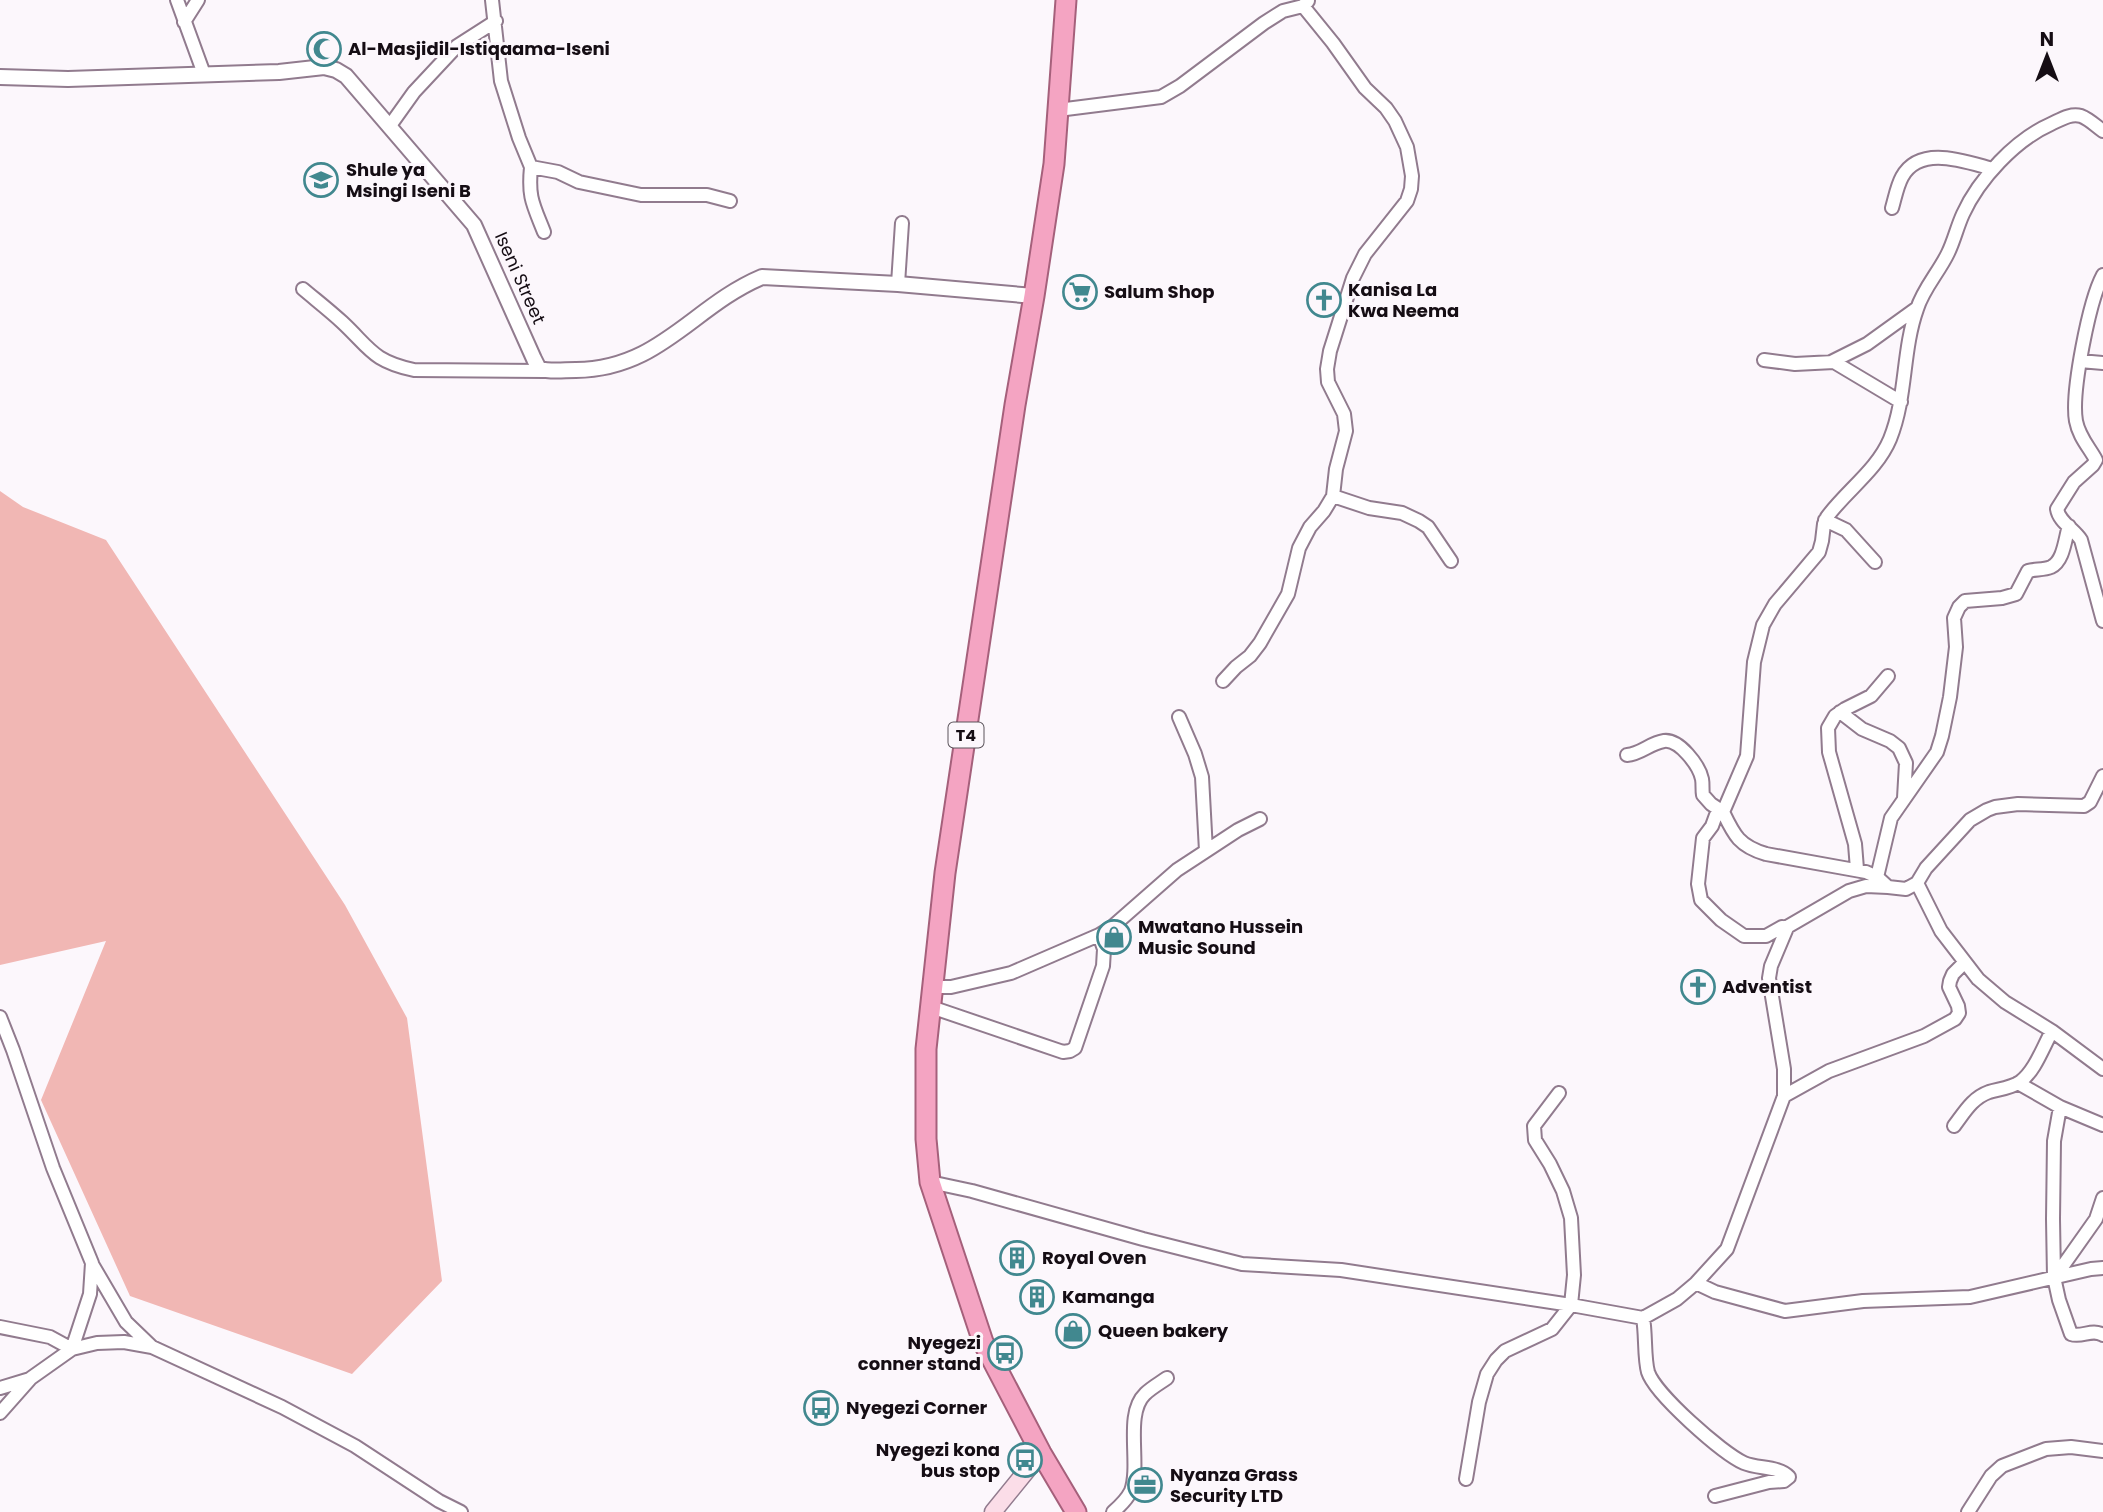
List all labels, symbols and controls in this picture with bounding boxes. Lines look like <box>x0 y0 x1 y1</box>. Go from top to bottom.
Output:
north arrow <box>2012 21 2082 91</box>
text: N <box>2040 26 2054 53</box>
mosque icon: Al-Masjidil-Istiqaama-Iseni <box>305 30 343 68</box>
place label: Al-Masjidil-Istiqaama-Iseni <box>348 36 610 61</box>
place label: Shule ya Msingi Iseni B <box>346 157 471 203</box>
school or university icon: Shule ya Msingi Iseni B <box>302 161 340 199</box>
street label: Iseni Street <box>489 228 552 328</box>
supermarket icon: Salum Shop <box>1061 273 1099 311</box>
place label: Kanisa La Kwa Neema <box>1348 277 1459 323</box>
place label: Salum Shop <box>1104 279 1215 304</box>
church icon: Kanisa La Kwa Neema <box>1305 281 1343 319</box>
road number: T4 <box>948 722 984 748</box>
place label: Mwatano Hussein Music Sound <box>1138 914 1303 960</box>
shop icon: Mwatano Hussein Music Sound <box>1095 918 1133 956</box>
church icon: Adventist <box>1679 968 1717 1006</box>
place label: Adventist <box>1722 974 1812 999</box>
building icon: Royal Oven <box>998 1239 1036 1277</box>
place label: Royal Oven <box>1042 1245 1147 1270</box>
building icon: Kamanga <box>1018 1278 1056 1316</box>
place label: Kamanga <box>1062 1284 1155 1309</box>
shop icon: Queen bakery <box>1054 1312 1092 1350</box>
place label: Queen bakery <box>1098 1318 1229 1343</box>
place label: Nyegezi conner stand <box>858 1330 981 1376</box>
bus stop icon: Nyegezi conner stand <box>986 1334 1024 1372</box>
bus stop icon: Nyegezi Corner <box>802 1389 840 1427</box>
place label: Nyegezi Corner <box>846 1395 987 1420</box>
place label: Nyegezi kona bus stop <box>876 1437 1000 1483</box>
bus stop icon: Nyegezi kona bus stop <box>1006 1441 1044 1479</box>
place label: Nyanza Grass Security LTD <box>1170 1462 1298 1508</box>
office icon: Nyanza Grass Security LTD <box>1126 1466 1164 1504</box>

